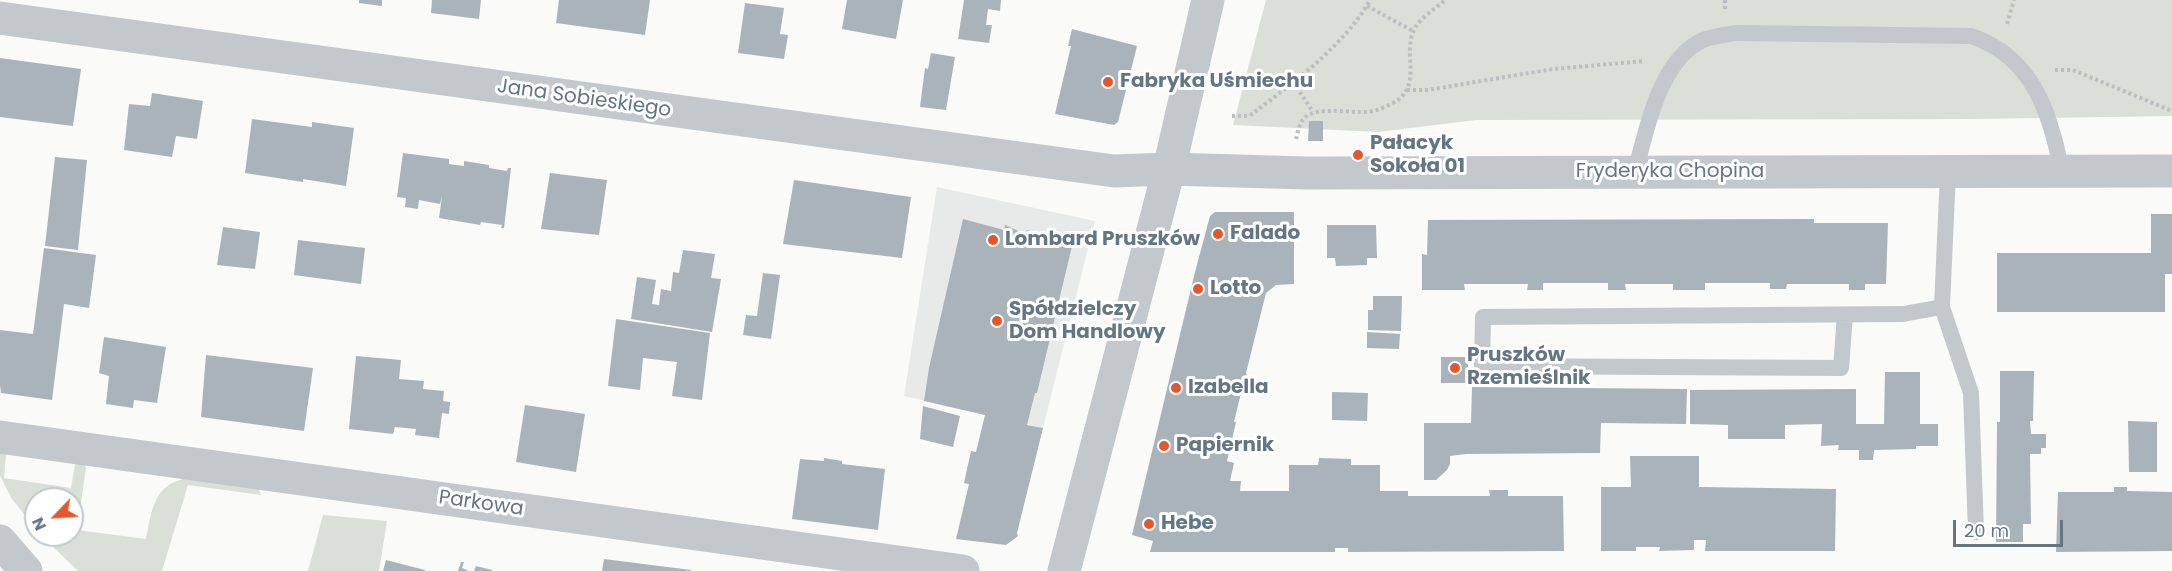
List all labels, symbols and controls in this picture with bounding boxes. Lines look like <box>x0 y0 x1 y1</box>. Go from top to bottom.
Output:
place label: Fabryka Uśmiechu <box>1120 70 1313 94</box>
street label: Jana Sobieskiego <box>495 75 673 123</box>
marker: Fabryka Uśmiechu <box>1101 75 1115 89</box>
place label: Pałacyk Sokoła 01 <box>1370 132 1465 179</box>
marker: Pałacyk Sokoła 01 <box>1351 148 1365 162</box>
street label: Fryderyka Chopina <box>1576 160 1764 184</box>
place label: Falado <box>1230 222 1300 246</box>
marker: Falado <box>1211 227 1225 241</box>
place label: Lombard Pruszków <box>1005 228 1200 252</box>
marker: Lombard Pruszków <box>986 233 1000 247</box>
place label: Lotto <box>1210 277 1261 301</box>
marker: Lotto <box>1191 282 1205 296</box>
place label: Spółdzielczy Dom Handlowy <box>1009 298 1166 345</box>
marker: Spółdzielczy Dom Handlowy <box>990 314 1004 328</box>
place label: Pruszków Rzemieślnik <box>1467 344 1590 391</box>
marker: Pruszków Rzemieślnik <box>1448 361 1462 375</box>
place label: Izabella <box>1188 376 1269 400</box>
marker: Izabella <box>1169 381 1183 395</box>
place label: Papiernik <box>1176 434 1274 458</box>
marker: Papiernik <box>1157 439 1171 453</box>
street label: Parkowa <box>437 486 525 522</box>
north arrow <box>24 487 84 547</box>
scale bar <box>1956 508 2066 546</box>
place label: Hebe <box>1161 512 1214 536</box>
text: N <box>26 514 52 534</box>
marker: Hebe <box>1142 517 1156 531</box>
text: 20 m <box>1964 518 2009 543</box>

